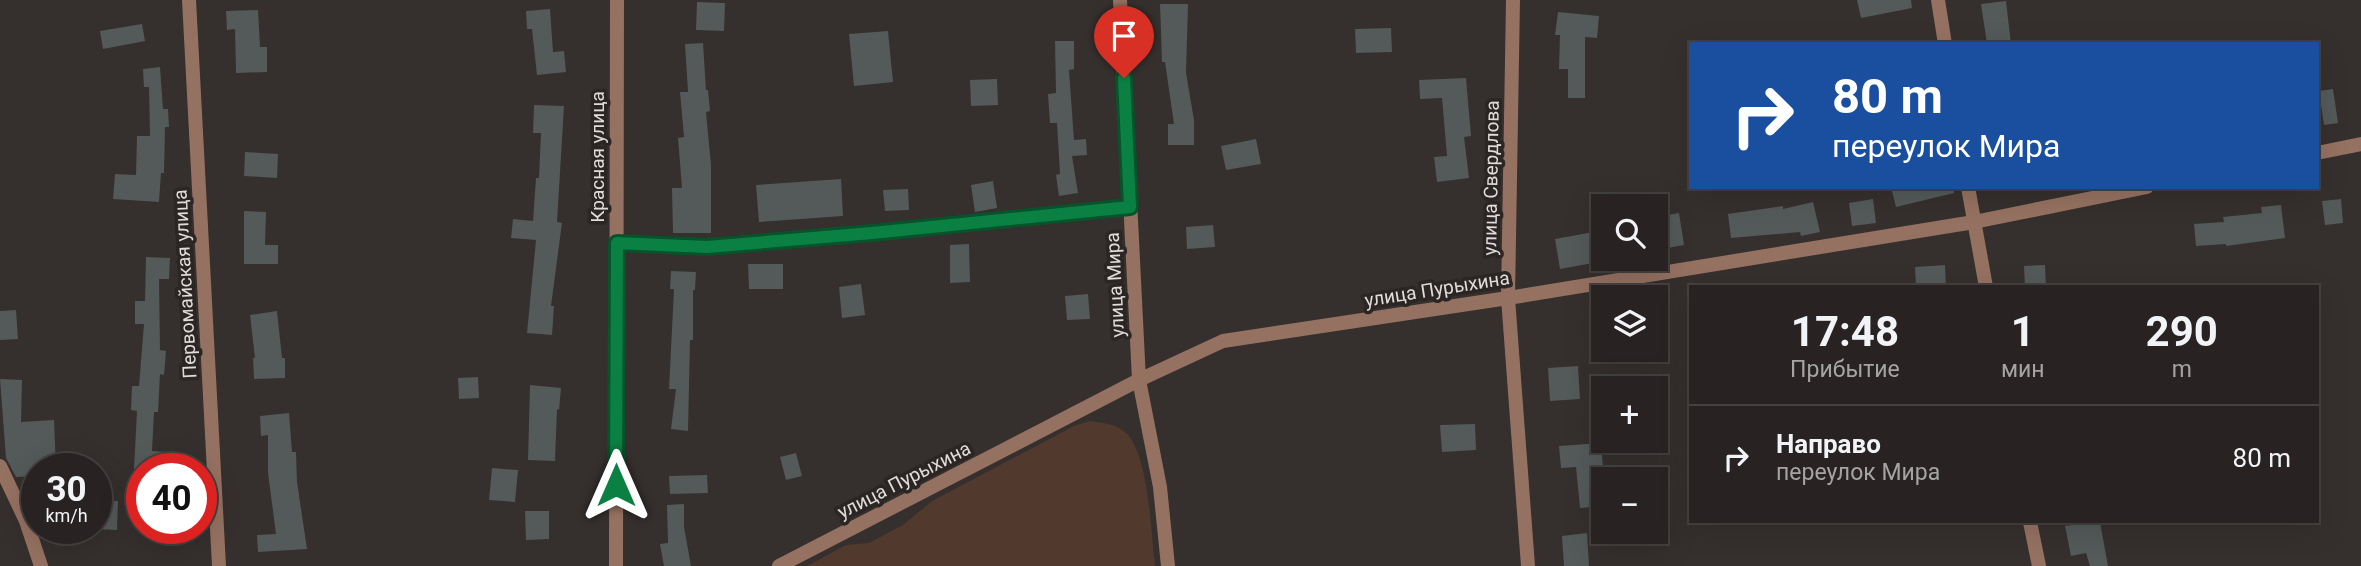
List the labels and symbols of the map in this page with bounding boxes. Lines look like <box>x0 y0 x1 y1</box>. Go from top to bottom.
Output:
pin <box>1094 6 1154 78</box>
street label: Красная улица <box>586 91 609 223</box>
street label: улица Свердлова <box>1478 100 1504 256</box>
street label: Первомайская улица <box>169 189 201 379</box>
street label: улица Мира <box>1101 232 1129 338</box>
street label: улица Пурыхина <box>1363 266 1511 312</box>
street label: улица Пурыхина <box>833 436 975 524</box>
position arrow <box>579 448 653 522</box>
speed limit sign: 40 <box>126 453 217 544</box>

